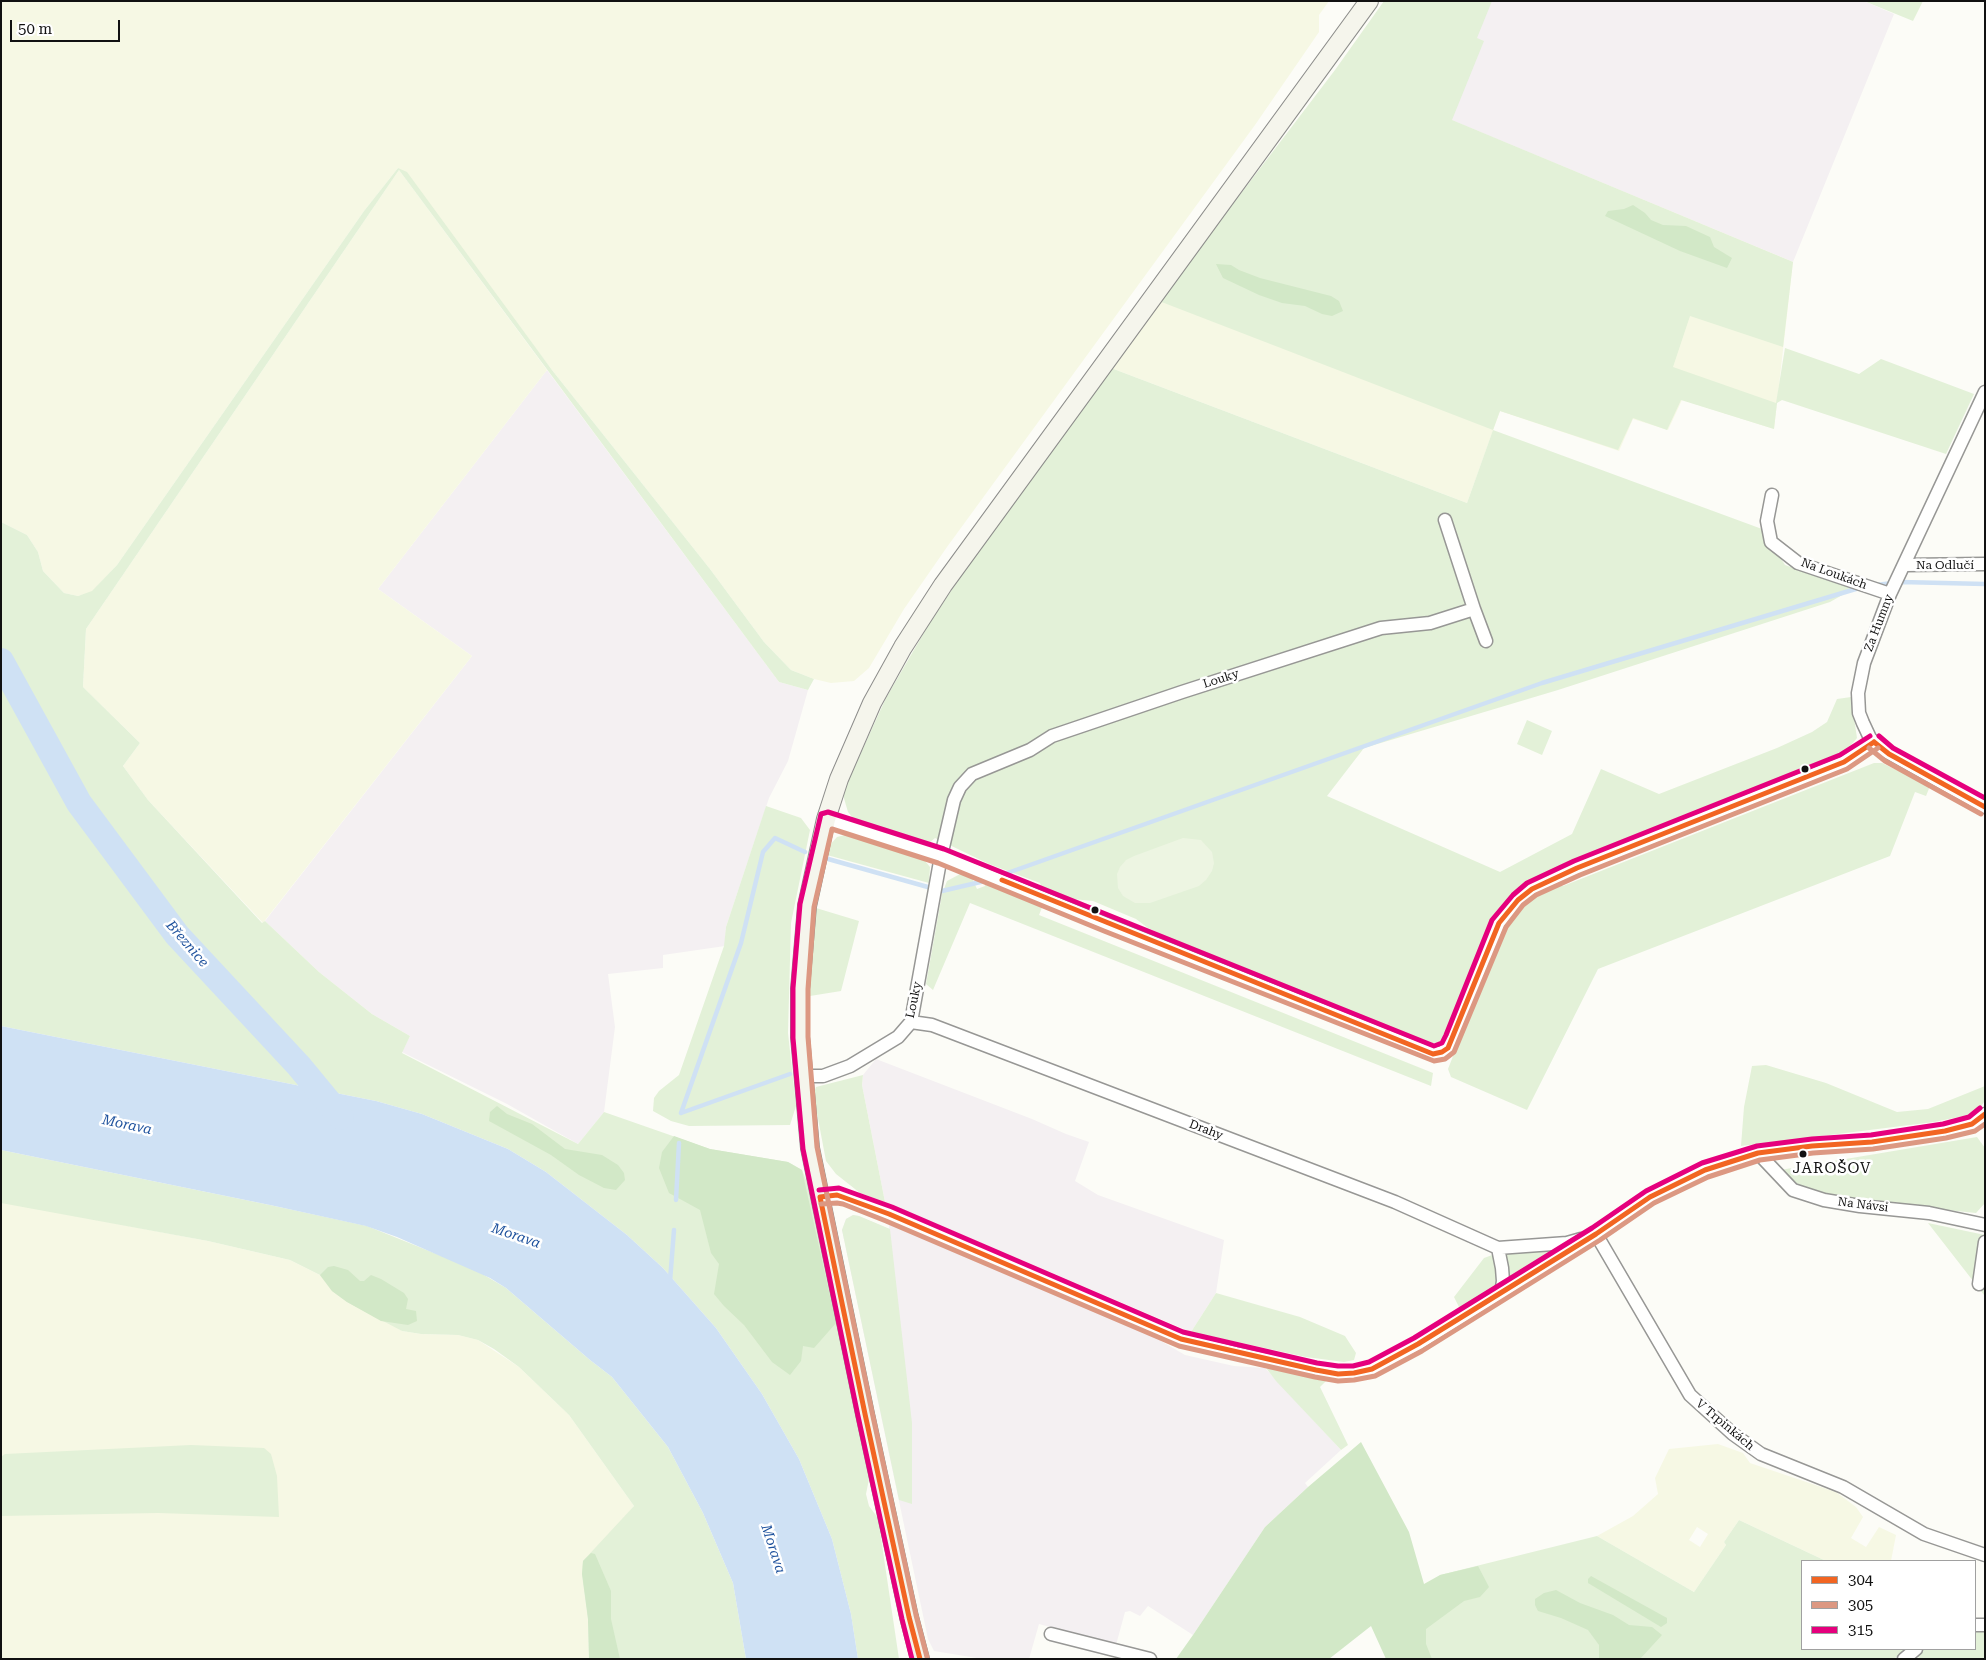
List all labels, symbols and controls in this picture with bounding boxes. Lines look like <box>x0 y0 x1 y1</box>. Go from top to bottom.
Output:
scale bar <box>12 10 122 42</box>
text: 50 m <box>18 20 52 38</box>
street label: Na Loukách <box>1799 555 1869 593</box>
street label: Na Odlučí <box>1916 558 1974 572</box>
street label: Za Humny <box>1861 592 1897 654</box>
street label: Louky <box>1201 666 1241 692</box>
unlabelled marker <box>1800 764 1810 774</box>
unlabelled marker <box>1090 905 1100 915</box>
water label: Březnice <box>162 917 212 971</box>
street label: Louky <box>903 980 925 1020</box>
water label: Morava <box>101 1112 153 1138</box>
street label: Drahy <box>1187 1117 1225 1143</box>
unlabelled marker <box>1798 1149 1808 1159</box>
district label: JAROŠOV <box>1792 1160 1872 1178</box>
street label: Na Návsi <box>1837 1195 1889 1215</box>
water label: Morava <box>489 1220 543 1252</box>
street label: V Trpinkách <box>1693 1396 1757 1454</box>
water label: Morava <box>757 1522 789 1576</box>
legend <box>1801 1560 1976 1650</box>
text: 304 <box>1848 1571 1873 1589</box>
text: 305 <box>1848 1596 1873 1614</box>
text: 315 <box>1848 1621 1873 1639</box>

